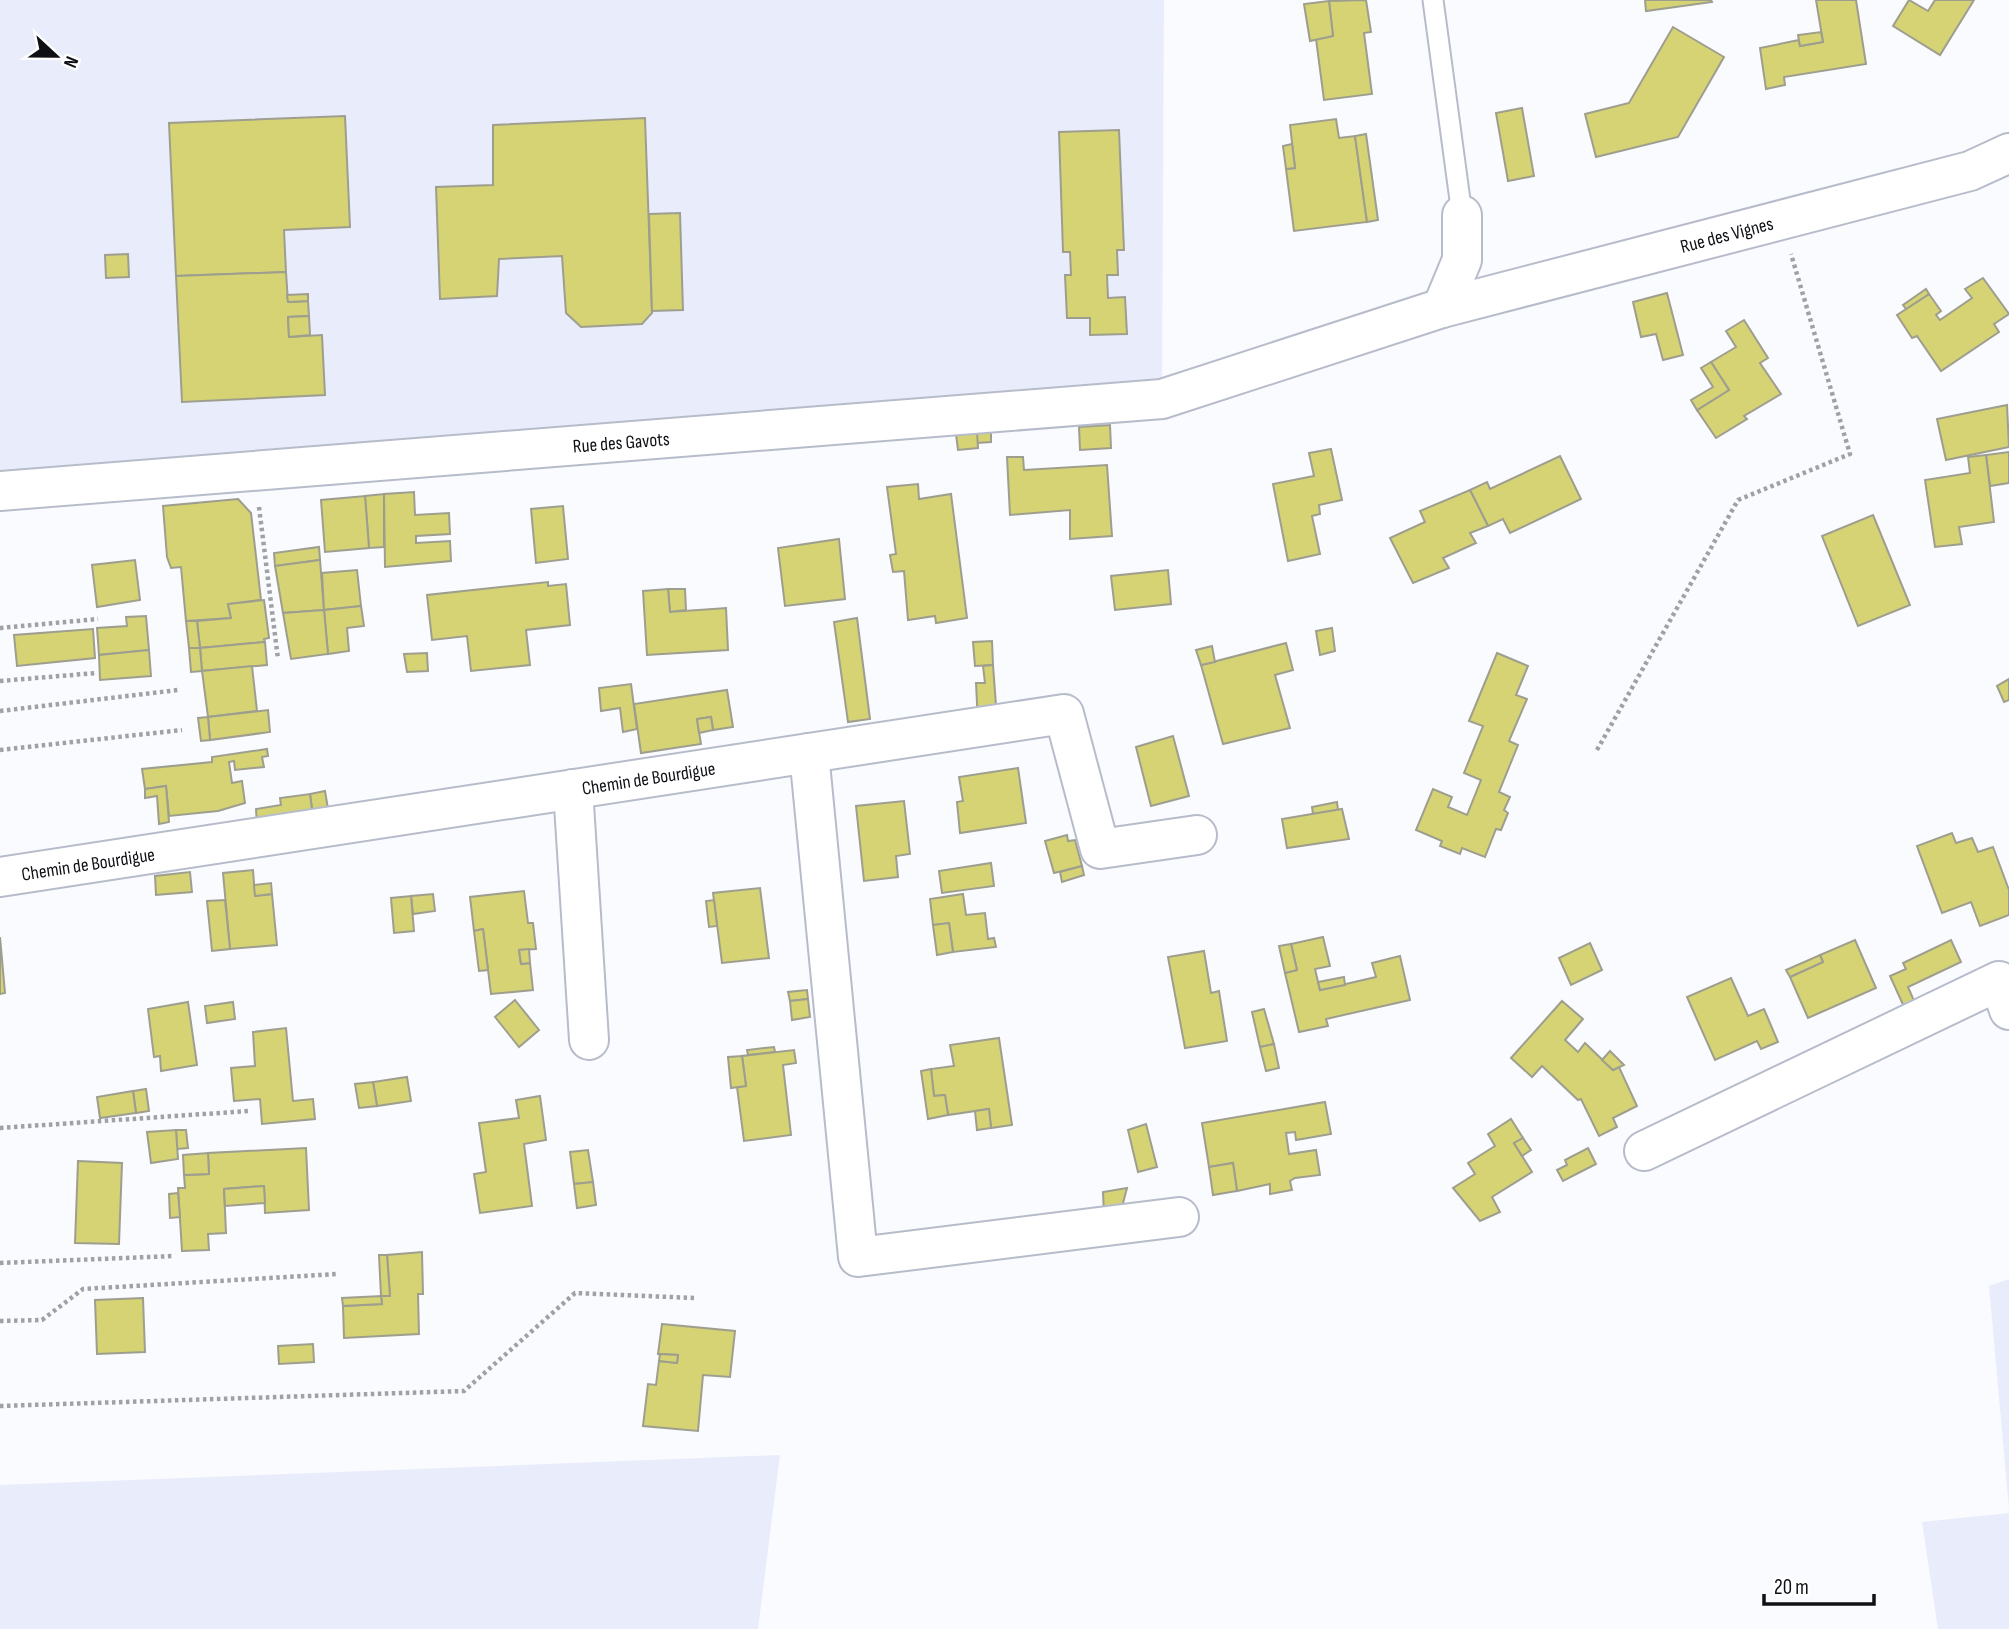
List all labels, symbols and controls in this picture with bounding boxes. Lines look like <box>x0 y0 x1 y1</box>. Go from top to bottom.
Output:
north arrow <box>21 21 91 91</box>
text: N <box>58 53 83 71</box>
street label: Rue des Vignes <box>1678 212 1776 259</box>
street label: Rue des Gavots <box>572 428 671 459</box>
street label: Chemin de Bourdigue <box>580 758 717 801</box>
street label: Chemin de Bourdigue <box>20 843 157 887</box>
scale bar <box>1764 1562 1874 1606</box>
text: 20 m <box>1774 1575 1809 1600</box>

